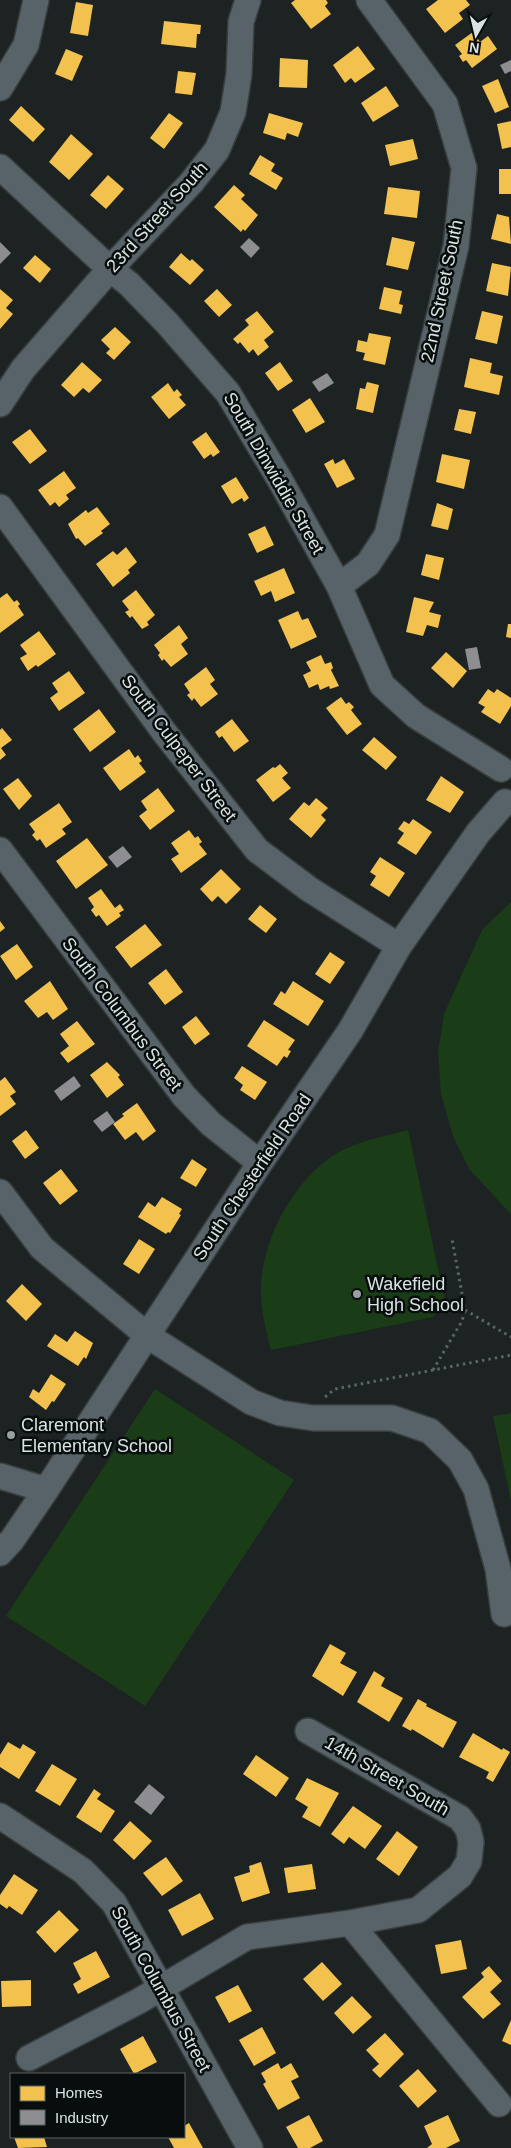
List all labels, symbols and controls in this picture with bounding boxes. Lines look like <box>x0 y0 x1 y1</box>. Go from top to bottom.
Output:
north arrow <box>451 10 501 60</box>
text: N <box>468 39 480 57</box>
street label: 23rd Street South <box>102 158 212 276</box>
street label: 22nd Street South <box>417 218 467 364</box>
street label: South Dinwiddie Street <box>220 389 328 557</box>
street label: South Culpeper Street <box>117 671 241 825</box>
street label: South Columbus Street <box>58 934 186 1094</box>
street label: South Chesterfield Road <box>189 1090 315 1264</box>
place label: Wakefield High School <box>367 1274 464 1315</box>
marker: Wakefield High School <box>351 1288 363 1300</box>
place label: Claremont Elementary School <box>21 1415 172 1456</box>
marker: Claremont Elementary School <box>5 1429 17 1441</box>
street label: 14th Street South <box>321 1732 453 1820</box>
street label: South Columbus Street <box>107 1903 215 2075</box>
legend <box>10 2073 185 2138</box>
text: Homes <box>55 2084 103 2101</box>
text: Industry <box>55 2109 109 2126</box>

